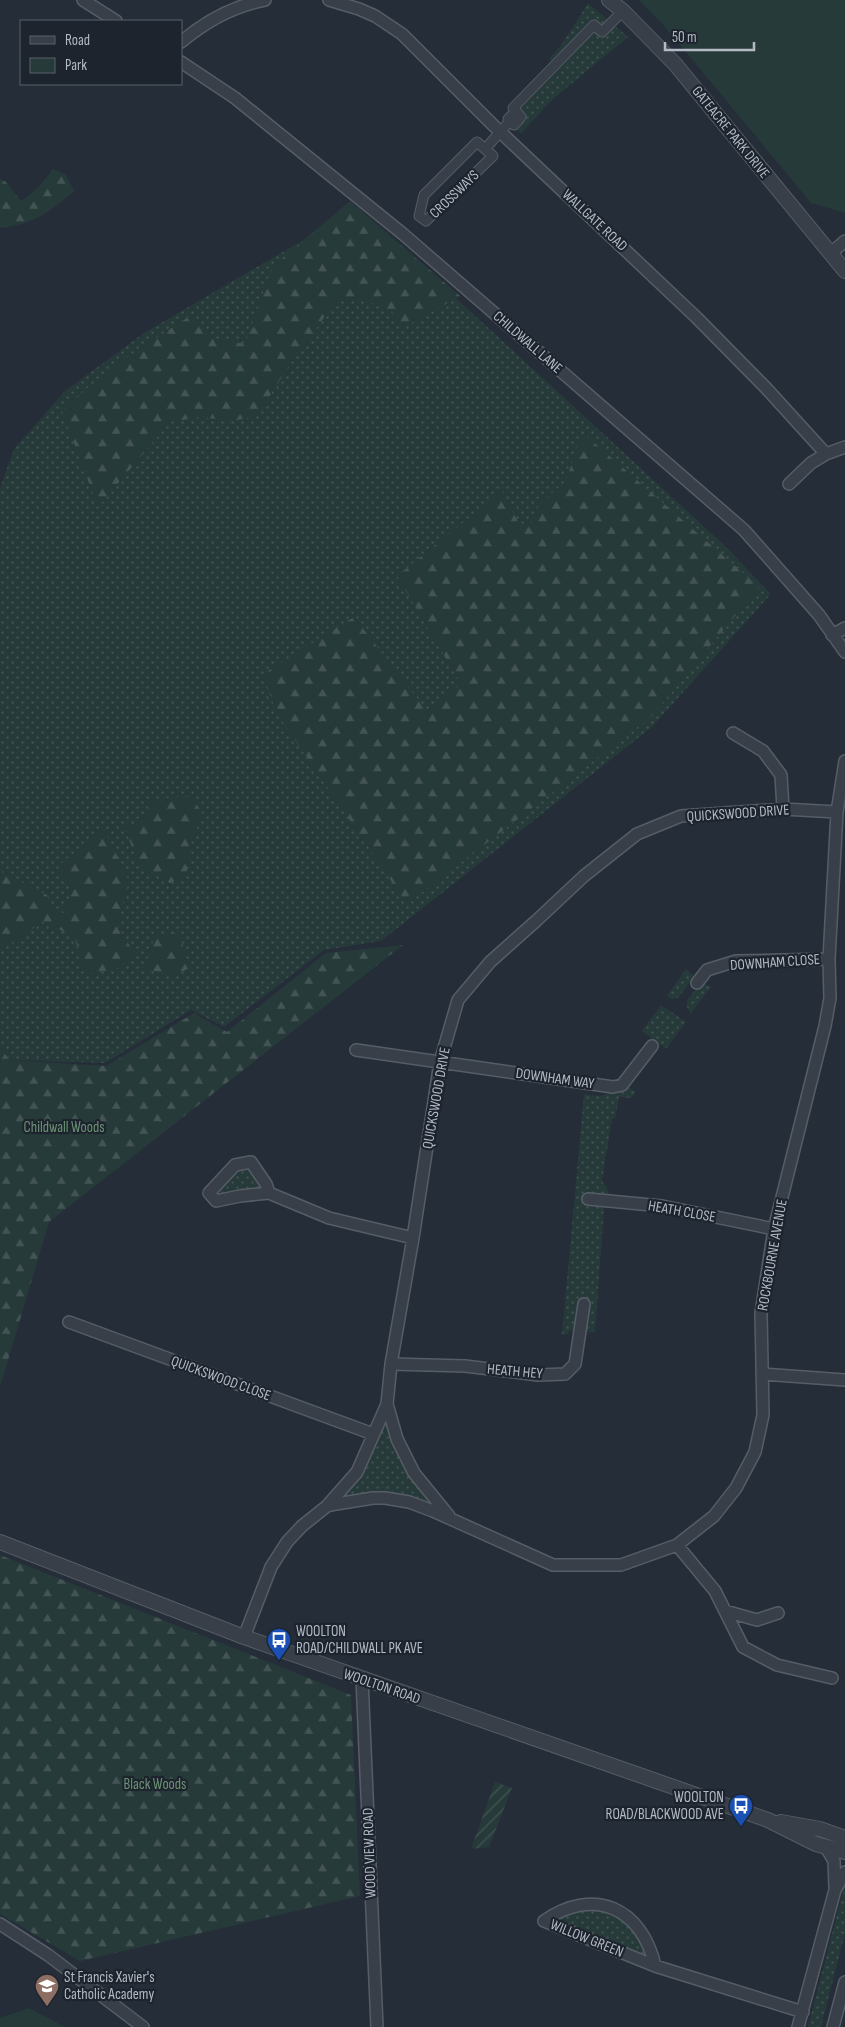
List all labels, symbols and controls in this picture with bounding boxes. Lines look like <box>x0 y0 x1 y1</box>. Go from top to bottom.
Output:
legend <box>20 20 182 85</box>
scale bar <box>665 20 754 52</box>
text: 50 m <box>672 28 697 47</box>
text: Road <box>65 31 90 50</box>
text: Park <box>65 56 87 75</box>
street label: GATEACRE PARK DRIVE <box>688 82 774 182</box>
street label: CROSSWAYS <box>426 166 483 223</box>
street label: WALLGATE ROAD <box>558 185 631 255</box>
street label: CHILDWALL LANE <box>489 307 566 378</box>
street label: QUICKSWOOD DRIVE <box>686 800 790 827</box>
street label: DOWNHAM CLOSE <box>730 950 821 975</box>
street label: QUICKSWOOD DRIVE <box>418 1046 455 1150</box>
street label: DOWNHAM WAY <box>515 1064 596 1093</box>
park label: Childwall Woods <box>23 1118 105 1137</box>
street label: HEATH CLOSE <box>647 1196 717 1227</box>
street label: ROCKBOURNE AVENUE <box>753 1198 792 1312</box>
street label: QUICKSWOOD CLOSE <box>168 1352 273 1405</box>
street label: HEATH HEY <box>486 1360 544 1383</box>
place label: WOOLTON ROAD/CHILDWALL PK AVE <box>296 1622 423 1658</box>
bus stop icon: WOOLTON ROAD/CHILDWALL PK AVE <box>266 1627 292 1661</box>
street label: WOOLTON ROAD <box>341 1664 423 1709</box>
park label: Black Woods <box>124 1775 186 1794</box>
place label: WOOLTON ROAD/BLACKWOOD AVE <box>606 1788 724 1824</box>
bus stop icon: WOOLTON ROAD/BLACKWOOD AVE <box>728 1793 754 1827</box>
street label: WOOD VIEW ROAD <box>358 1808 381 1898</box>
street label: WILLOW GREEN <box>547 1915 626 1962</box>
place label: St Francis Xavier's Catholic Academy <box>64 1968 155 2004</box>
school or university icon: St Francis Xavier's Catholic Academy <box>34 1973 60 2007</box>

